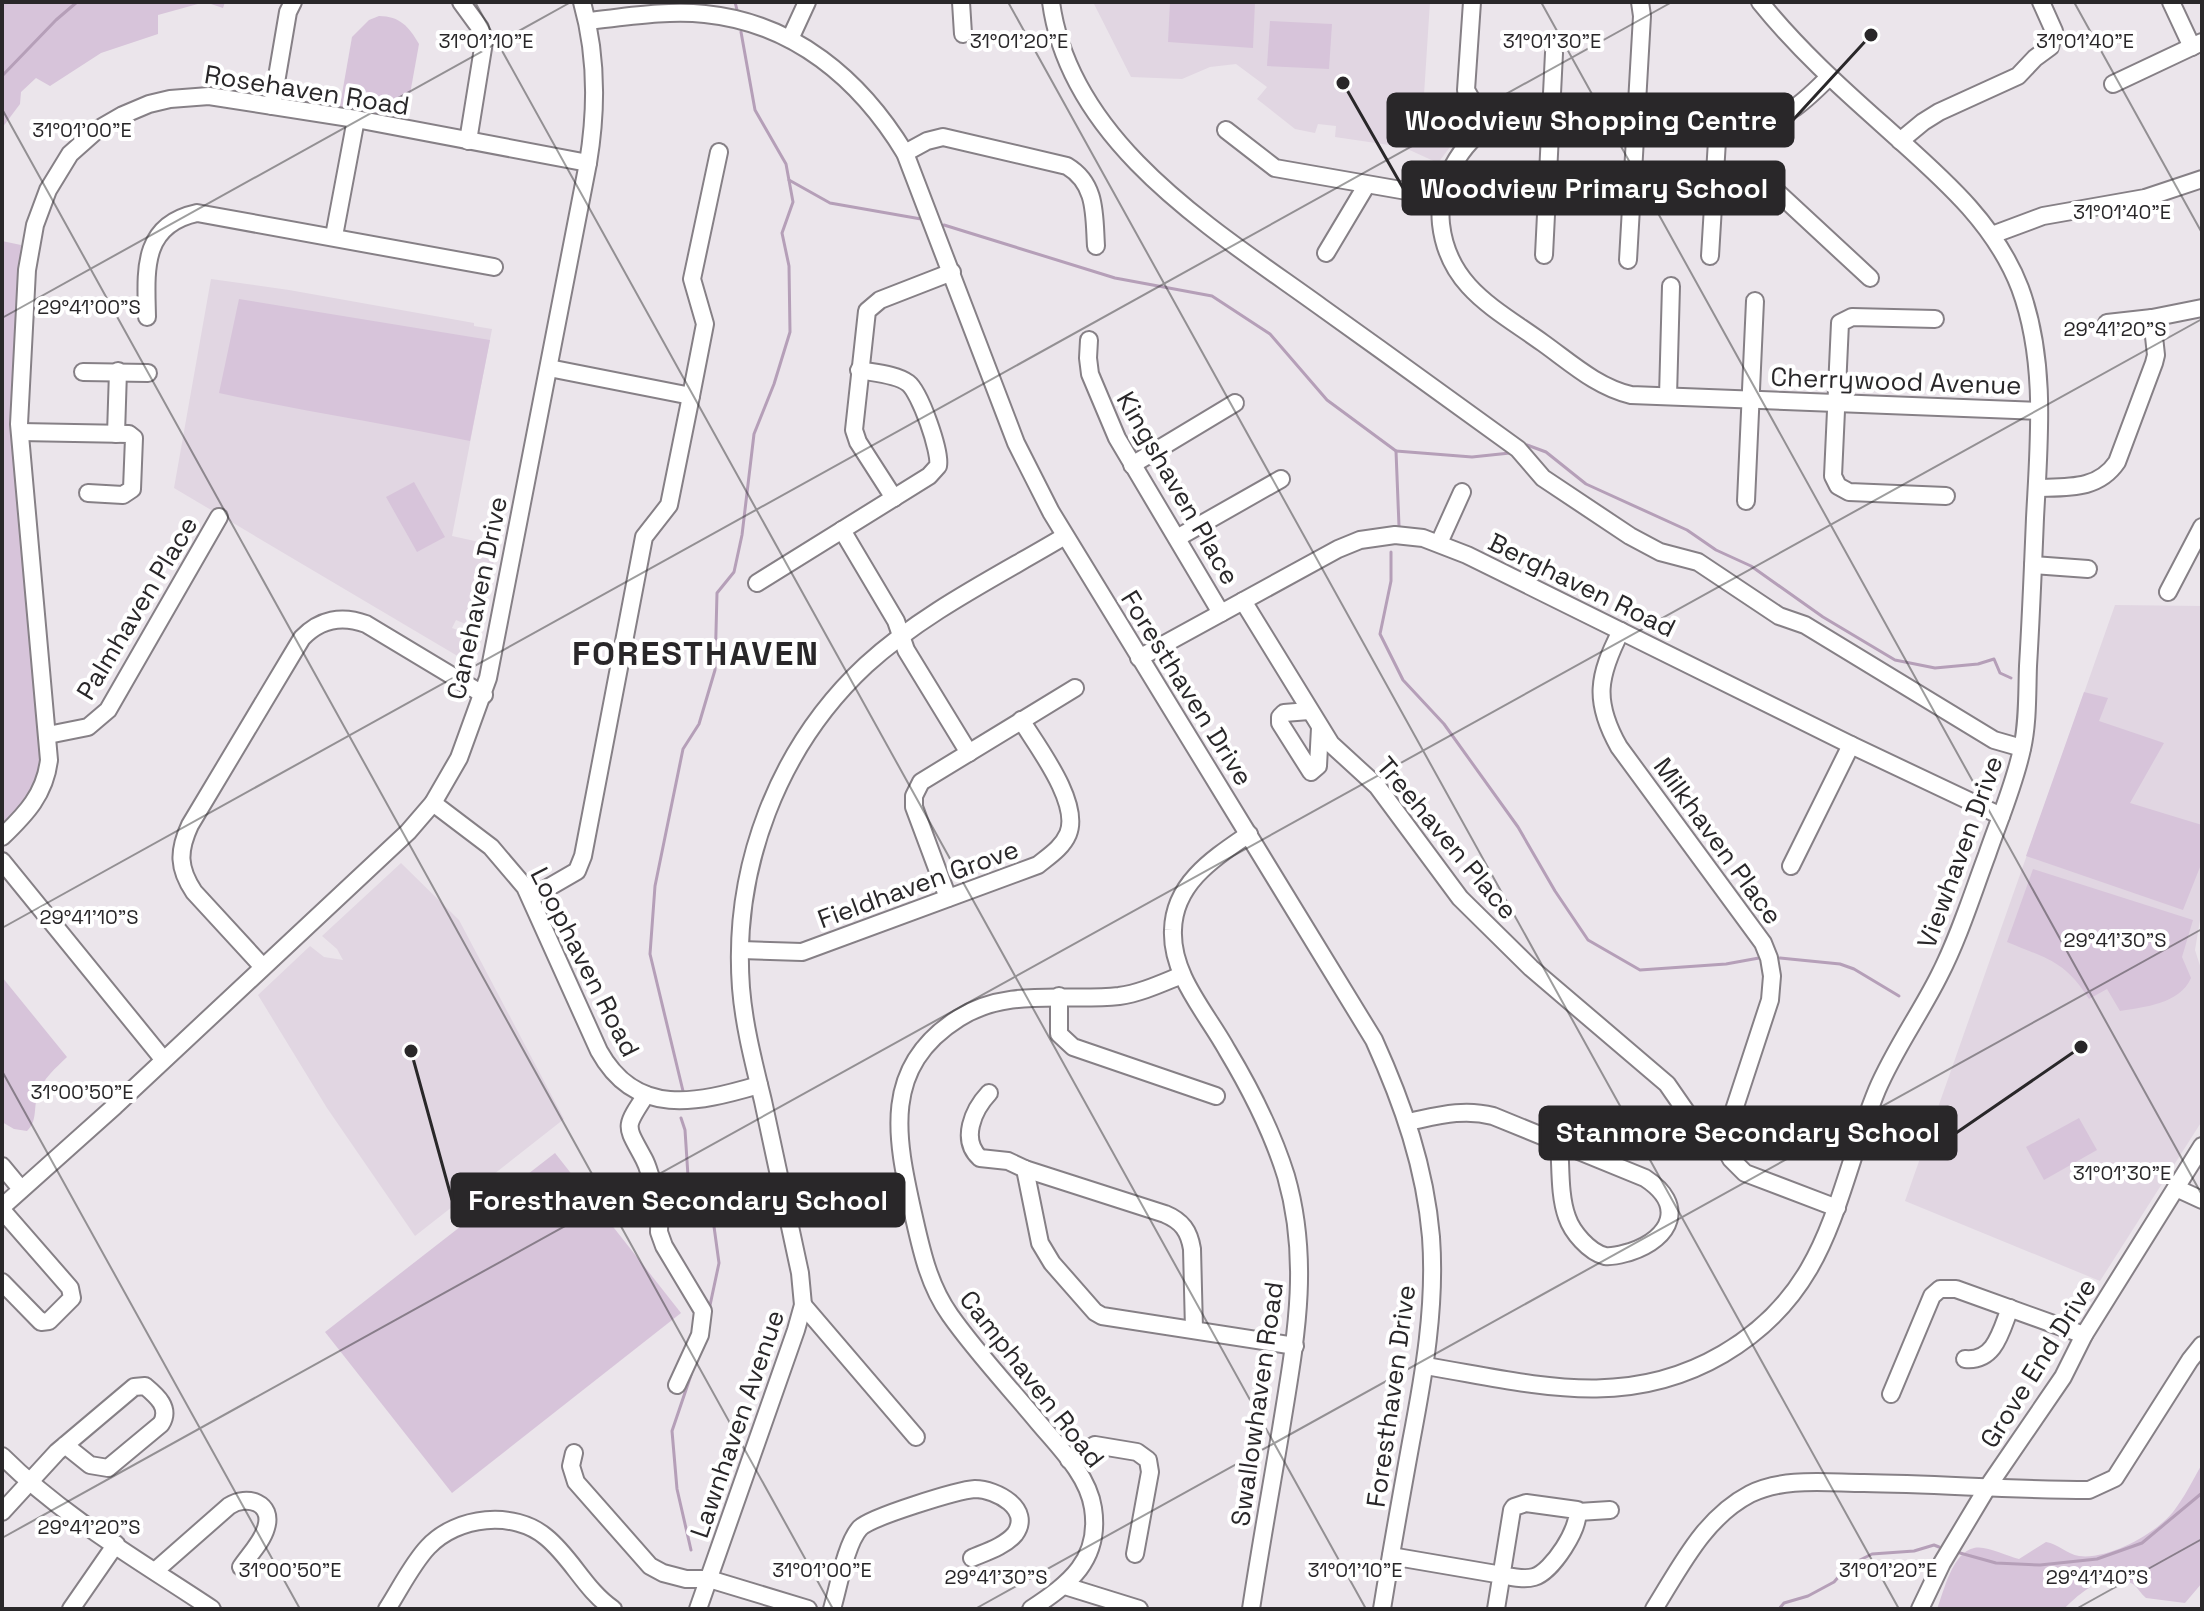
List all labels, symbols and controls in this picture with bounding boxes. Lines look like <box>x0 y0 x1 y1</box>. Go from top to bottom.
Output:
text: 31°01'10"E <box>439 28 533 54</box>
text: 31°01'20"E <box>970 28 1068 54</box>
text: 31°01'30"E <box>1503 28 1601 54</box>
text: 31°01'40"E <box>2036 28 2134 54</box>
street label: Rosehaven Road <box>202 57 412 123</box>
callout: Woodview Shopping Centre <box>1388 94 1793 146</box>
text: Woodview Shopping Centre <box>1405 102 1777 138</box>
text: 31°01'00"E <box>32 117 132 143</box>
callout: Woodview Primary School <box>1403 162 1784 214</box>
text: Woodview Primary School <box>1420 170 1768 206</box>
text: 31°01'40"E <box>2073 199 2171 225</box>
text: 29°41'00"S <box>37 294 141 320</box>
text: 29°41'20"S <box>2064 316 2166 342</box>
street label: Cherrywood Avenue <box>1770 360 2022 402</box>
street label: Kingshaven Place <box>1109 385 1247 591</box>
street label: Canehaven Drive <box>439 493 515 703</box>
street label: Palmhaven Place <box>69 510 205 706</box>
street label: Berghaven Road <box>1483 525 1681 645</box>
street label: Foresthaven Drive <box>1113 584 1261 792</box>
district label: FORESTHAVEN <box>572 632 820 675</box>
street label: Treehaven Place <box>1369 749 1525 927</box>
street label: Milkhaven Place <box>1646 751 1790 931</box>
street label: Viewhaven Drive <box>1909 751 2011 953</box>
street label: Fieldhaven Grove <box>813 832 1023 936</box>
street label: Loophaven Road <box>523 861 647 1063</box>
text: 29°41'10"S <box>39 904 139 930</box>
text: 29°41'30"S <box>2064 927 2166 953</box>
text: 31°00'50"E <box>31 1079 134 1105</box>
callout: Stanmore Secondary School <box>1540 1107 1956 1159</box>
text: Stanmore Secondary School <box>1556 1114 1940 1150</box>
text: 31°01'30"E <box>2073 1160 2171 1186</box>
callout: Foresthaven Secondary School <box>452 1174 904 1226</box>
text: Foresthaven Secondary School <box>468 1182 888 1218</box>
street label: Grove End Drive <box>1972 1272 2104 1454</box>
street label: Swallowhaven Road <box>1223 1280 1291 1528</box>
street label: Camphaven Road <box>952 1283 1112 1475</box>
street label: Foresthaven Drive <box>1359 1283 1423 1509</box>
street label: Lawnhaven Avenue <box>682 1306 792 1542</box>
text: 29°41'20"S <box>38 1514 140 1540</box>
text: 31°00'50"E <box>239 1557 342 1583</box>
text: 31°01'00"E <box>772 1557 872 1583</box>
text: 31°01'10"E <box>1308 1557 1402 1583</box>
text: 31°01'20"E <box>1839 1557 1937 1583</box>
text: 29°41'30"S <box>945 1564 1047 1590</box>
text: 29°41'40"S <box>2046 1564 2148 1590</box>

